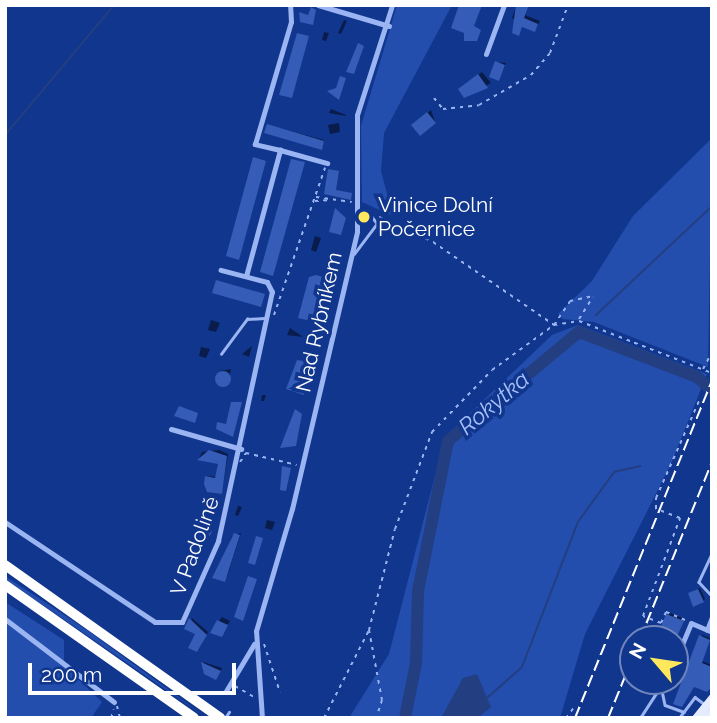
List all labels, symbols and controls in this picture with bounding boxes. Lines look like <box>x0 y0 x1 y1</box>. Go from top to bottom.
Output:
place label: Vinice Dolní Počernice <box>378 192 493 242</box>
marker: Vinice Dolní Počernice <box>356 209 372 225</box>
street label: Nad Rybníkem <box>291 249 347 395</box>
water label: Rokytka <box>453 365 535 441</box>
street label: V Padolině <box>165 493 225 599</box>
north arrow <box>619 625 689 695</box>
text: N <box>624 639 651 662</box>
scale bar <box>32 650 240 694</box>
text: 200 m <box>41 662 102 687</box>

